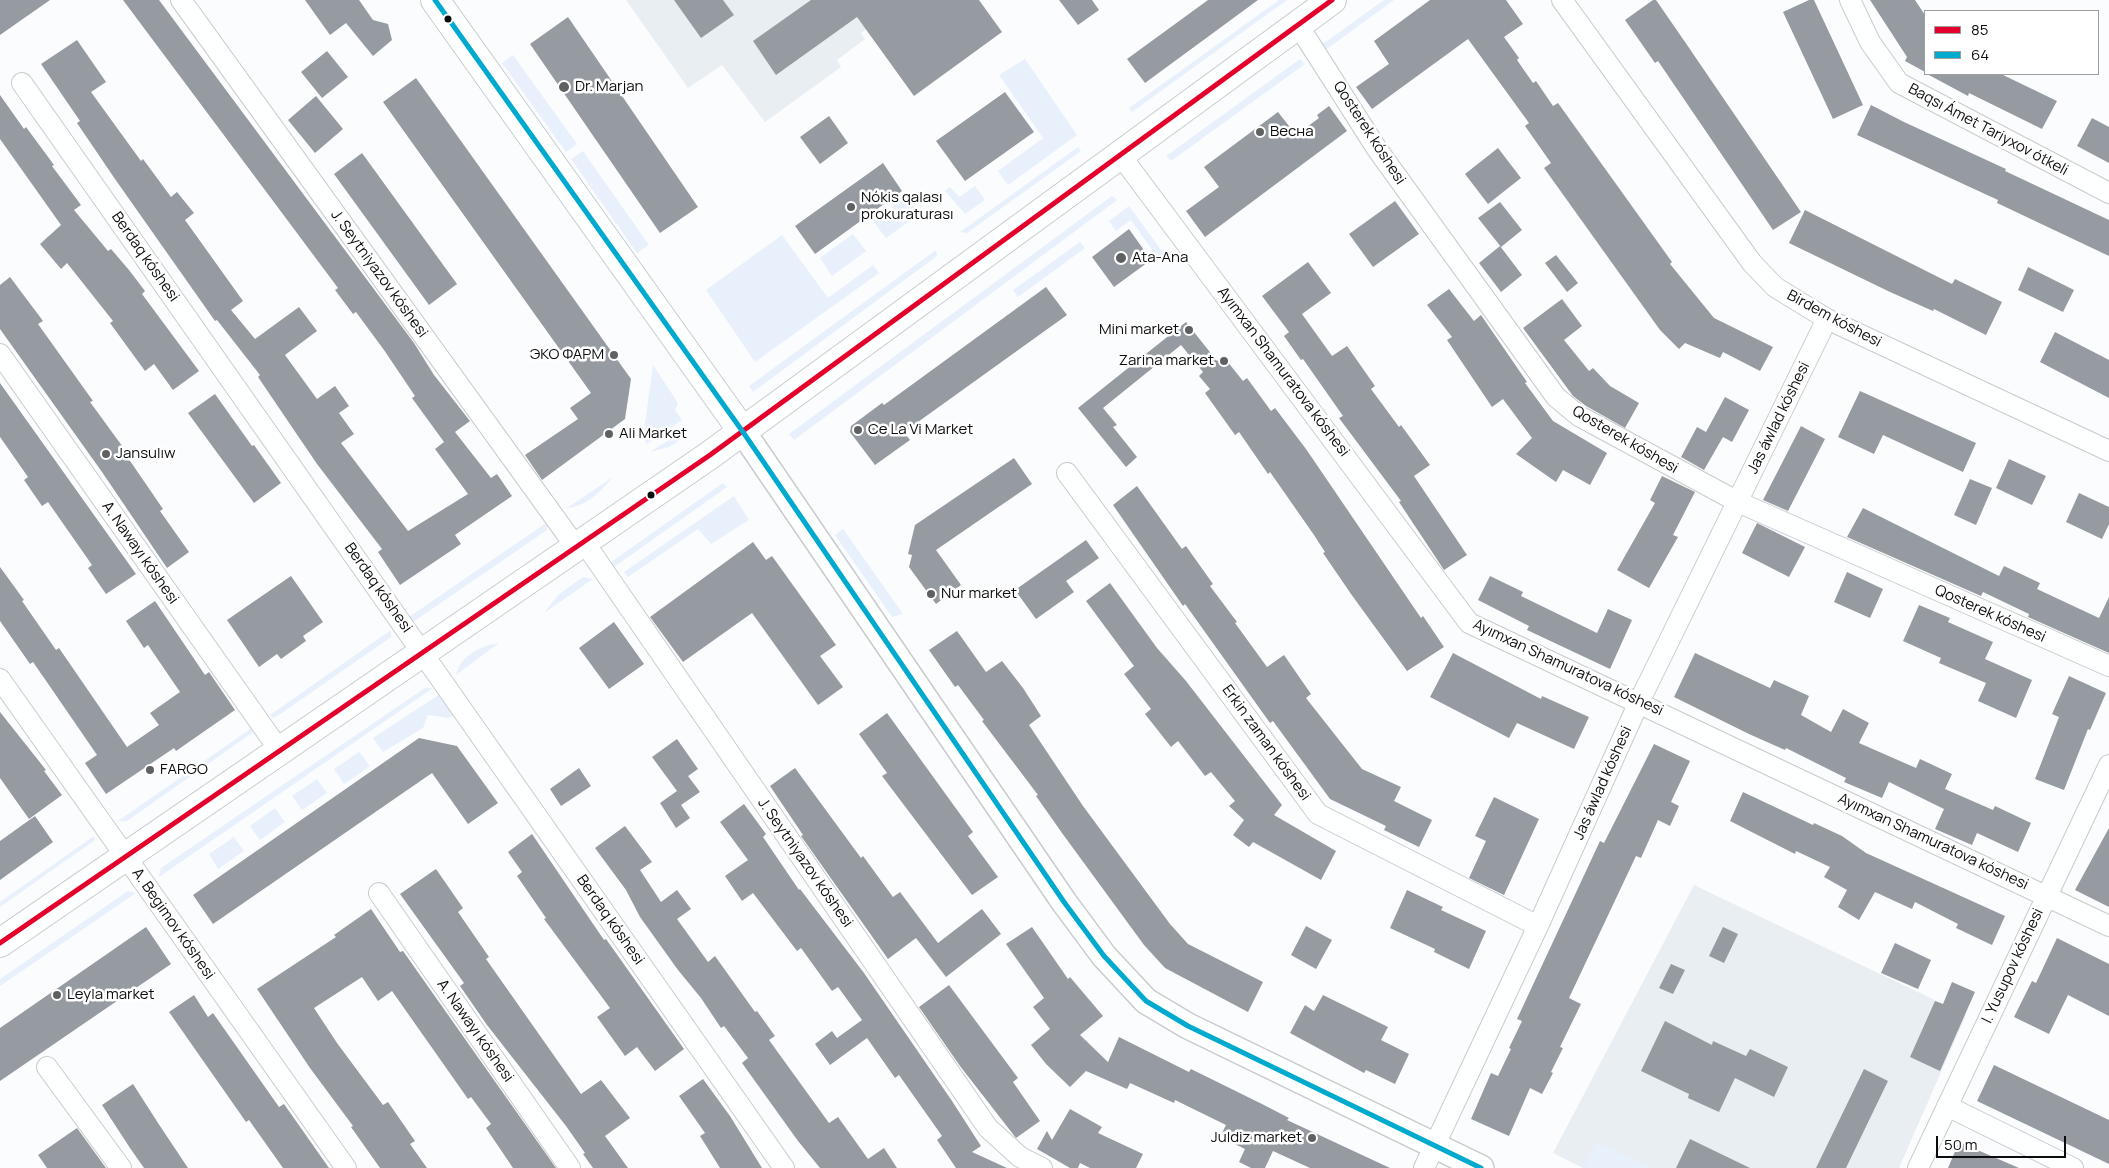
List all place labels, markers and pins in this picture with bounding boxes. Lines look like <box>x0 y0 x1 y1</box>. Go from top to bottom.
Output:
unlabelled marker <box>443 14 453 24</box>
place label: Dr. Marjan <box>575 78 643 96</box>
marker: Dr. Marjan <box>557 80 571 94</box>
place label: Весна <box>1270 123 1313 141</box>
marker: Весна <box>1254 126 1266 138</box>
place label: Nókis qalası prokuraturası <box>861 189 954 224</box>
marker: Nókis qalası prokuraturası <box>845 201 857 213</box>
place label: Ata-Ana <box>1132 249 1188 267</box>
marker: Ata-Ana <box>1114 251 1128 265</box>
place label: Mini market <box>1099 321 1179 339</box>
marker: Mini market <box>1183 324 1195 336</box>
place label: ЭКО ФАРМ <box>530 346 604 364</box>
marker: ЭКО ФАРМ <box>608 349 620 361</box>
place label: Zarina market <box>1119 352 1214 370</box>
marker: Zarina market <box>1218 355 1230 367</box>
place label: Ce La Vi Market <box>868 421 973 439</box>
marker: Ce La Vi Market <box>852 424 864 436</box>
place label: Ali Market <box>619 425 687 443</box>
marker: Ali Market <box>603 428 615 440</box>
place label: Jansulıw <box>116 445 175 463</box>
marker: Jansulıw <box>100 448 112 460</box>
unlabelled marker <box>646 490 656 500</box>
place label: Nur market <box>941 585 1017 603</box>
marker: Nur market <box>925 588 937 600</box>
place label: FARGO <box>160 761 208 779</box>
marker: FARGO <box>144 764 156 776</box>
place label: Leyla market <box>67 986 155 1004</box>
marker: Leyla market <box>51 989 63 1001</box>
place label: Juldiz market <box>1211 1129 1302 1147</box>
marker: Juldiz market <box>1306 1132 1318 1144</box>

